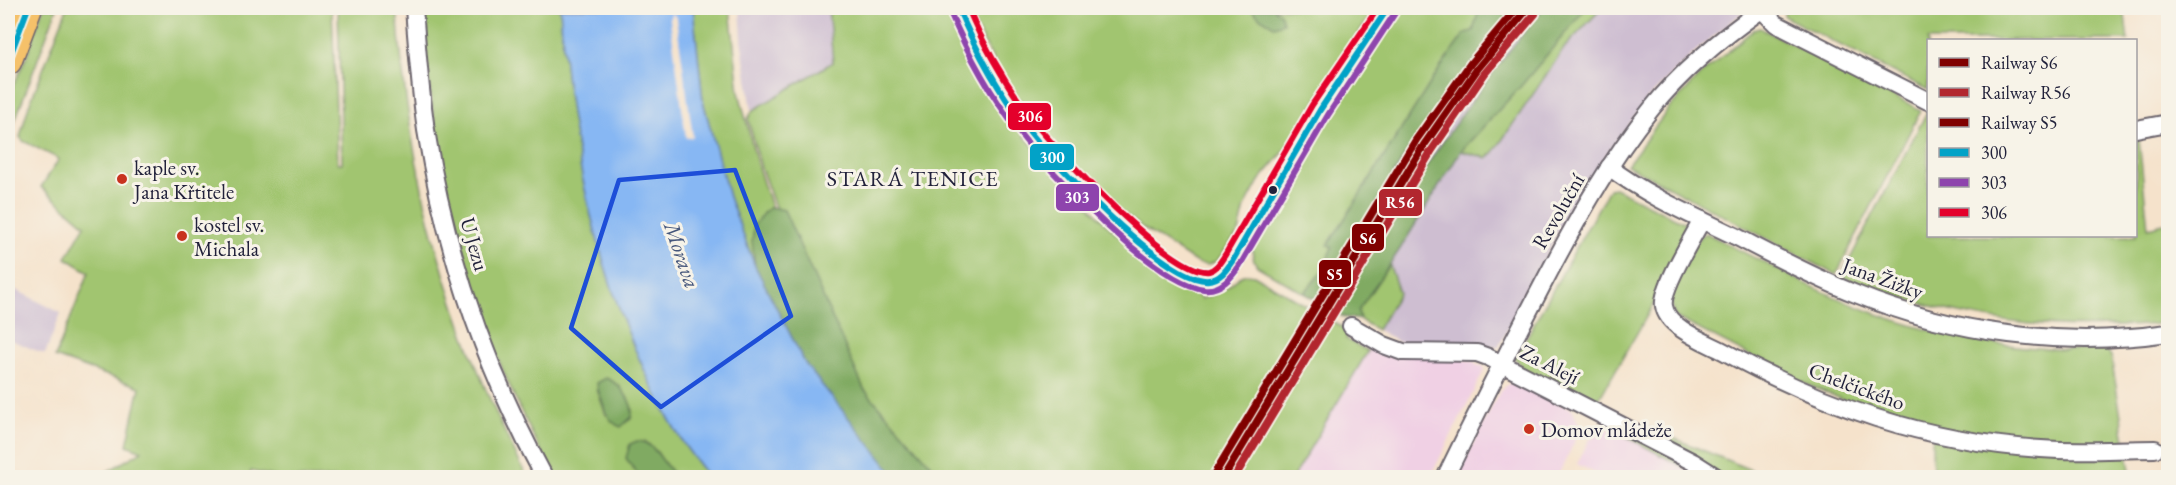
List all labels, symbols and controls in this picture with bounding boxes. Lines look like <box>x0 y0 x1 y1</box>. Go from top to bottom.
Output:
legend <box>1927 39 2137 237</box>
text: Railway S6 <box>1981 51 2058 74</box>
text: Railway R56 <box>1981 81 2071 104</box>
line badge: 306 <box>1007 102 1052 131</box>
text: 306 <box>1017 106 1043 127</box>
text: Railway S5 <box>1981 111 2057 134</box>
text: 300 <box>1981 141 2007 164</box>
line badge: 300 <box>1029 143 1075 171</box>
text: 300 <box>1039 147 1065 168</box>
place label: kaple sv. Jana Křtitele <box>132 154 234 205</box>
district label: STARÁ TENICE <box>827 164 999 193</box>
street label: Revoluční <box>1526 168 1591 253</box>
text: 303 <box>1981 171 2007 194</box>
marker: kaple sv. Jana Křtitele <box>115 172 129 186</box>
line badge: 303 <box>1055 183 1100 212</box>
unlabelled marker <box>1267 184 1279 196</box>
text: 303 <box>1064 187 1090 208</box>
line badge: R56 <box>1378 188 1423 217</box>
text: R56 <box>1385 192 1415 213</box>
text: 306 <box>1981 201 2007 224</box>
place label: kostel sv. Michala <box>194 211 264 262</box>
street label: U Jezu <box>455 214 495 274</box>
water label: Morava <box>657 216 707 292</box>
line badge: S6 <box>1351 223 1385 252</box>
text: S6 <box>1360 228 1377 249</box>
marker: kostel sv. Michala <box>175 229 189 243</box>
street label: Jana Žižky <box>1837 250 1928 305</box>
line badge: S5 <box>1318 259 1352 288</box>
text: S5 <box>1327 264 1343 285</box>
street label: Za Alejí <box>1516 338 1585 391</box>
street label: Chelčického <box>1805 356 1909 416</box>
place label: Domov mládeže <box>1541 416 1672 443</box>
marker: Domov mládeže <box>1522 422 1536 436</box>

